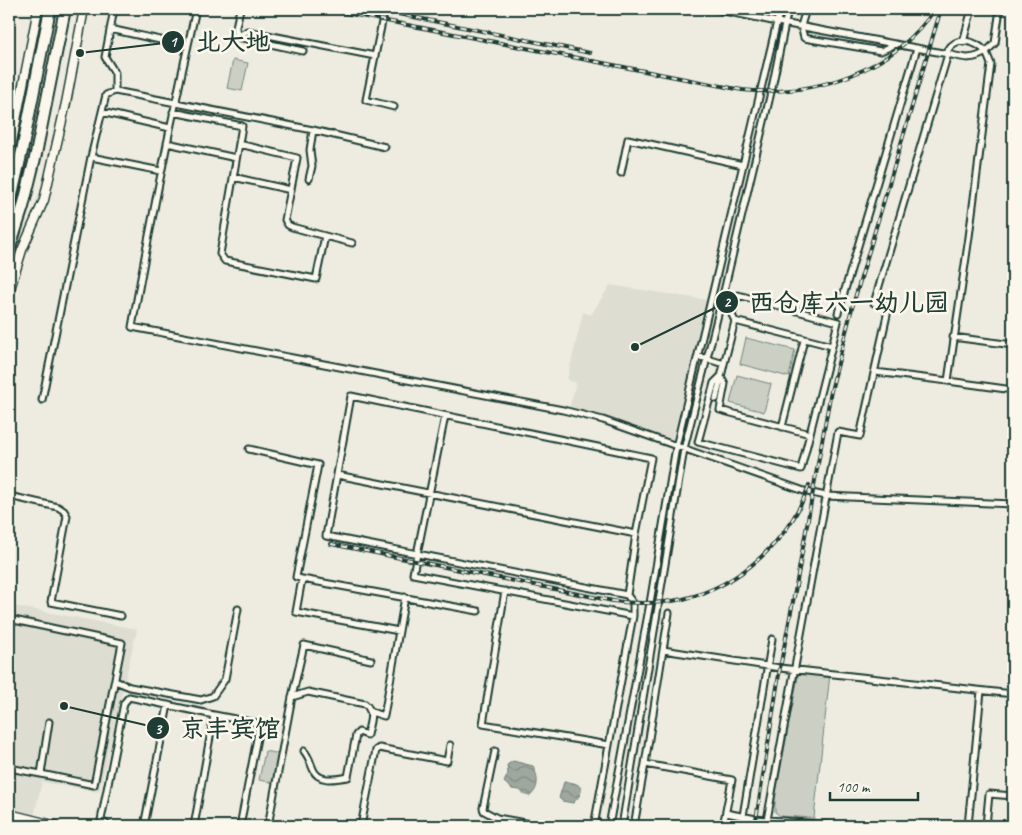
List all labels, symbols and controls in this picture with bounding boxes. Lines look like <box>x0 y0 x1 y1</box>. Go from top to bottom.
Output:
callout: 北大地 <box>161 22 281 62</box>
text: 北大地 <box>195 26 271 58</box>
text: 1 <box>170 33 179 52</box>
callout: 西仓库六一幼儿园 <box>714 282 959 322</box>
text: 西仓库六一幼儿园 <box>749 287 949 319</box>
text: 2 <box>724 293 732 312</box>
callout: 京丰宾馆 <box>145 708 290 748</box>
text: 京丰宾馆 <box>180 713 280 745</box>
text: 3 <box>155 720 163 739</box>
scale bar <box>830 770 917 802</box>
text: 100 m <box>837 778 871 797</box>

